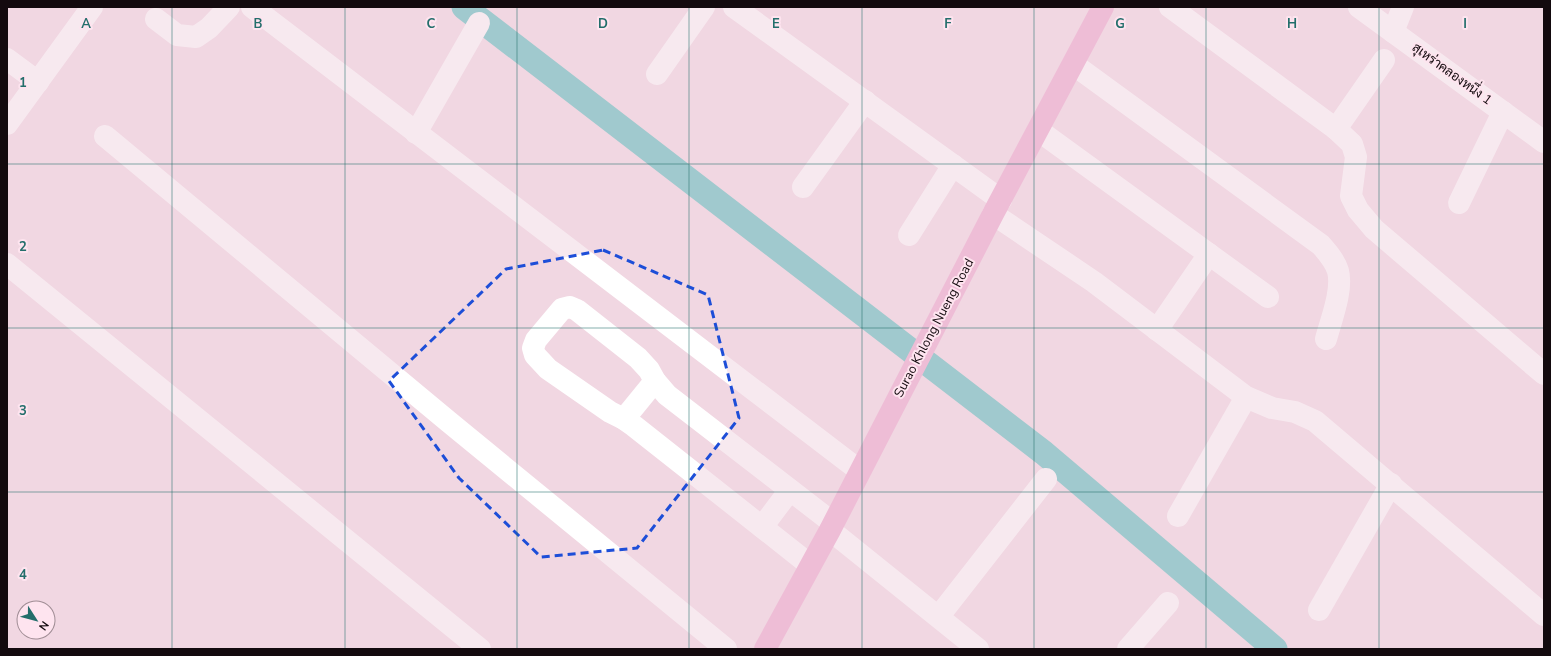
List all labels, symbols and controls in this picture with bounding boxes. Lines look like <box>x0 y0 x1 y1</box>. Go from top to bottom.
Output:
text: A <box>81 15 91 33</box>
text: B <box>254 15 263 33</box>
text: C <box>427 15 436 33</box>
text: D <box>598 15 608 33</box>
text: E <box>772 15 780 33</box>
text: F <box>944 15 952 33</box>
text: G <box>1115 15 1125 33</box>
text: H <box>1287 15 1297 33</box>
text: I <box>1463 15 1467 33</box>
street label: สุเหร่าคลองหนึ่ง 1 <box>1408 36 1498 109</box>
text: 1 <box>19 74 27 92</box>
text: 2 <box>19 238 27 256</box>
street label: Surao Khlong Nueng Road <box>890 256 978 400</box>
text: 3 <box>19 402 27 420</box>
text: 4 <box>19 566 27 584</box>
north arrow <box>16 600 56 640</box>
text: N <box>35 618 52 633</box>

